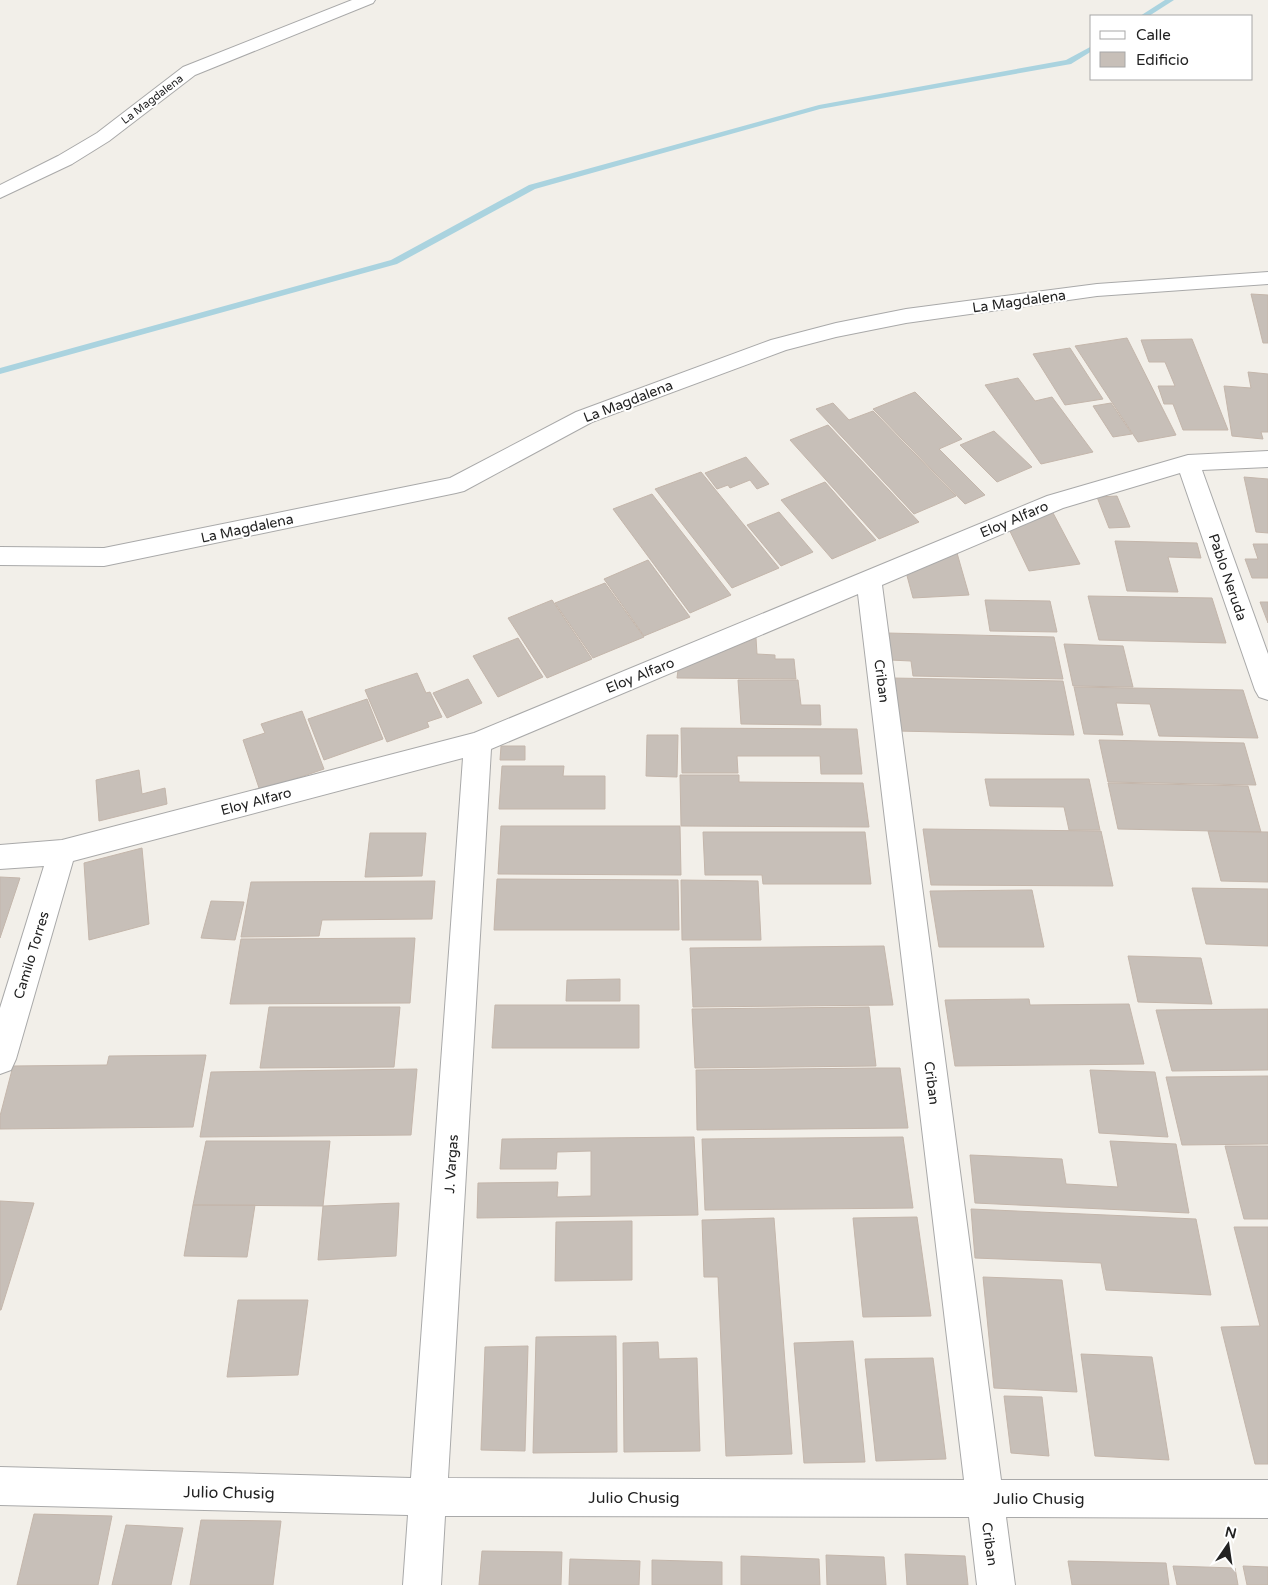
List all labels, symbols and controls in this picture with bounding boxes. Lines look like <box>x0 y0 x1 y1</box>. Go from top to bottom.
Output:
legend <box>1090 15 1253 80</box>
text: Calle <box>1136 26 1171 44</box>
text: Edificio <box>1136 51 1189 69</box>
street label: La Magdalena <box>119 72 186 127</box>
street label: La Magdalena <box>971 287 1067 316</box>
street label: La Magdalena <box>581 377 675 426</box>
street label: Eloy Alfaro <box>978 497 1051 541</box>
street label: La Magdalena <box>199 510 295 547</box>
street label: Pablo Neruda <box>1205 531 1250 623</box>
street label: Eloy Alfaro <box>603 654 677 697</box>
street label: Criban <box>870 658 893 704</box>
street label: Eloy Alfaro <box>219 784 293 819</box>
street label: Camilo Torres <box>10 909 53 1001</box>
street label: Criban <box>920 1060 943 1106</box>
street label: J. Vargas <box>441 1134 462 1194</box>
street label: Julio Chusig <box>183 1482 275 1504</box>
street label: Julio Chusig <box>588 1488 680 1508</box>
street label: Julio Chusig <box>993 1489 1085 1509</box>
north arrow <box>1203 1520 1253 1570</box>
street label: Criban <box>978 1521 1001 1567</box>
text: N <box>1223 1523 1238 1542</box>

